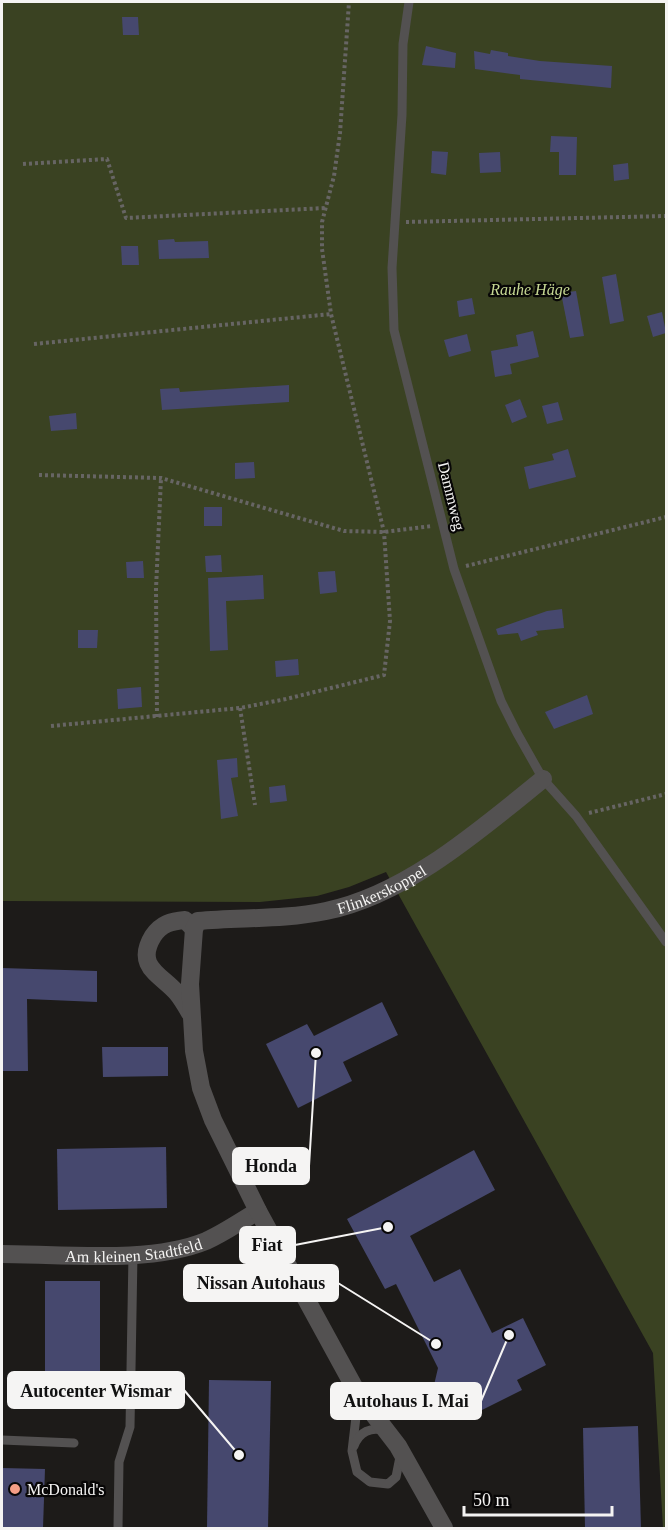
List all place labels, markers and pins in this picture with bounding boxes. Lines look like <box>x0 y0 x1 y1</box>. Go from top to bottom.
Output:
callout: Honda <box>233 1148 309 1184</box>
callout: Fiat <box>240 1227 295 1263</box>
callout: Nissan Autohaus <box>184 1265 338 1301</box>
callout: Autocenter Wismar <box>8 1372 184 1408</box>
callout: Autohaus I. Mai <box>331 1383 481 1419</box>
place label: McDonald's <box>27 1481 105 1498</box>
marker: McDonald's <box>8 1482 22 1496</box>

